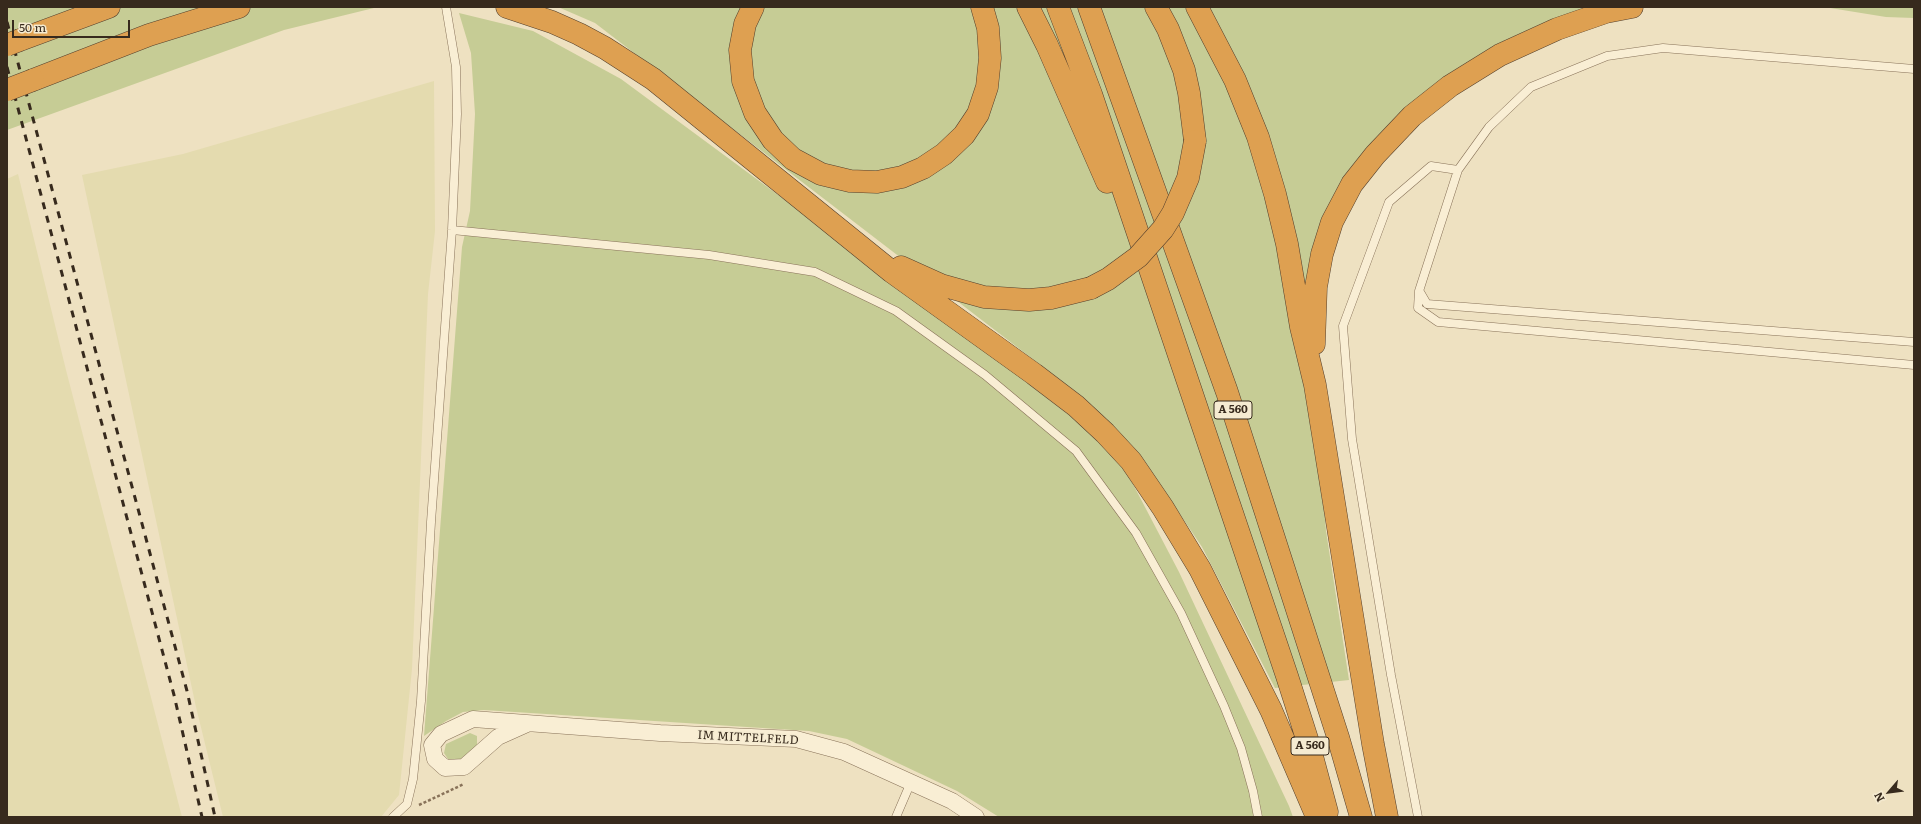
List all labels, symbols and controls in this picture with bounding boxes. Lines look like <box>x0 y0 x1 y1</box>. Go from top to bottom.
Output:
scale bar <box>14 12 132 38</box>
text: 50 m <box>19 18 46 36</box>
road number: A 560 <box>1214 401 1252 419</box>
street label: IM MITTELFELD <box>697 728 799 748</box>
road number: A 560 <box>1291 737 1329 755</box>
north arrow <box>1869 772 1909 812</box>
text: N <box>1869 790 1888 805</box>

